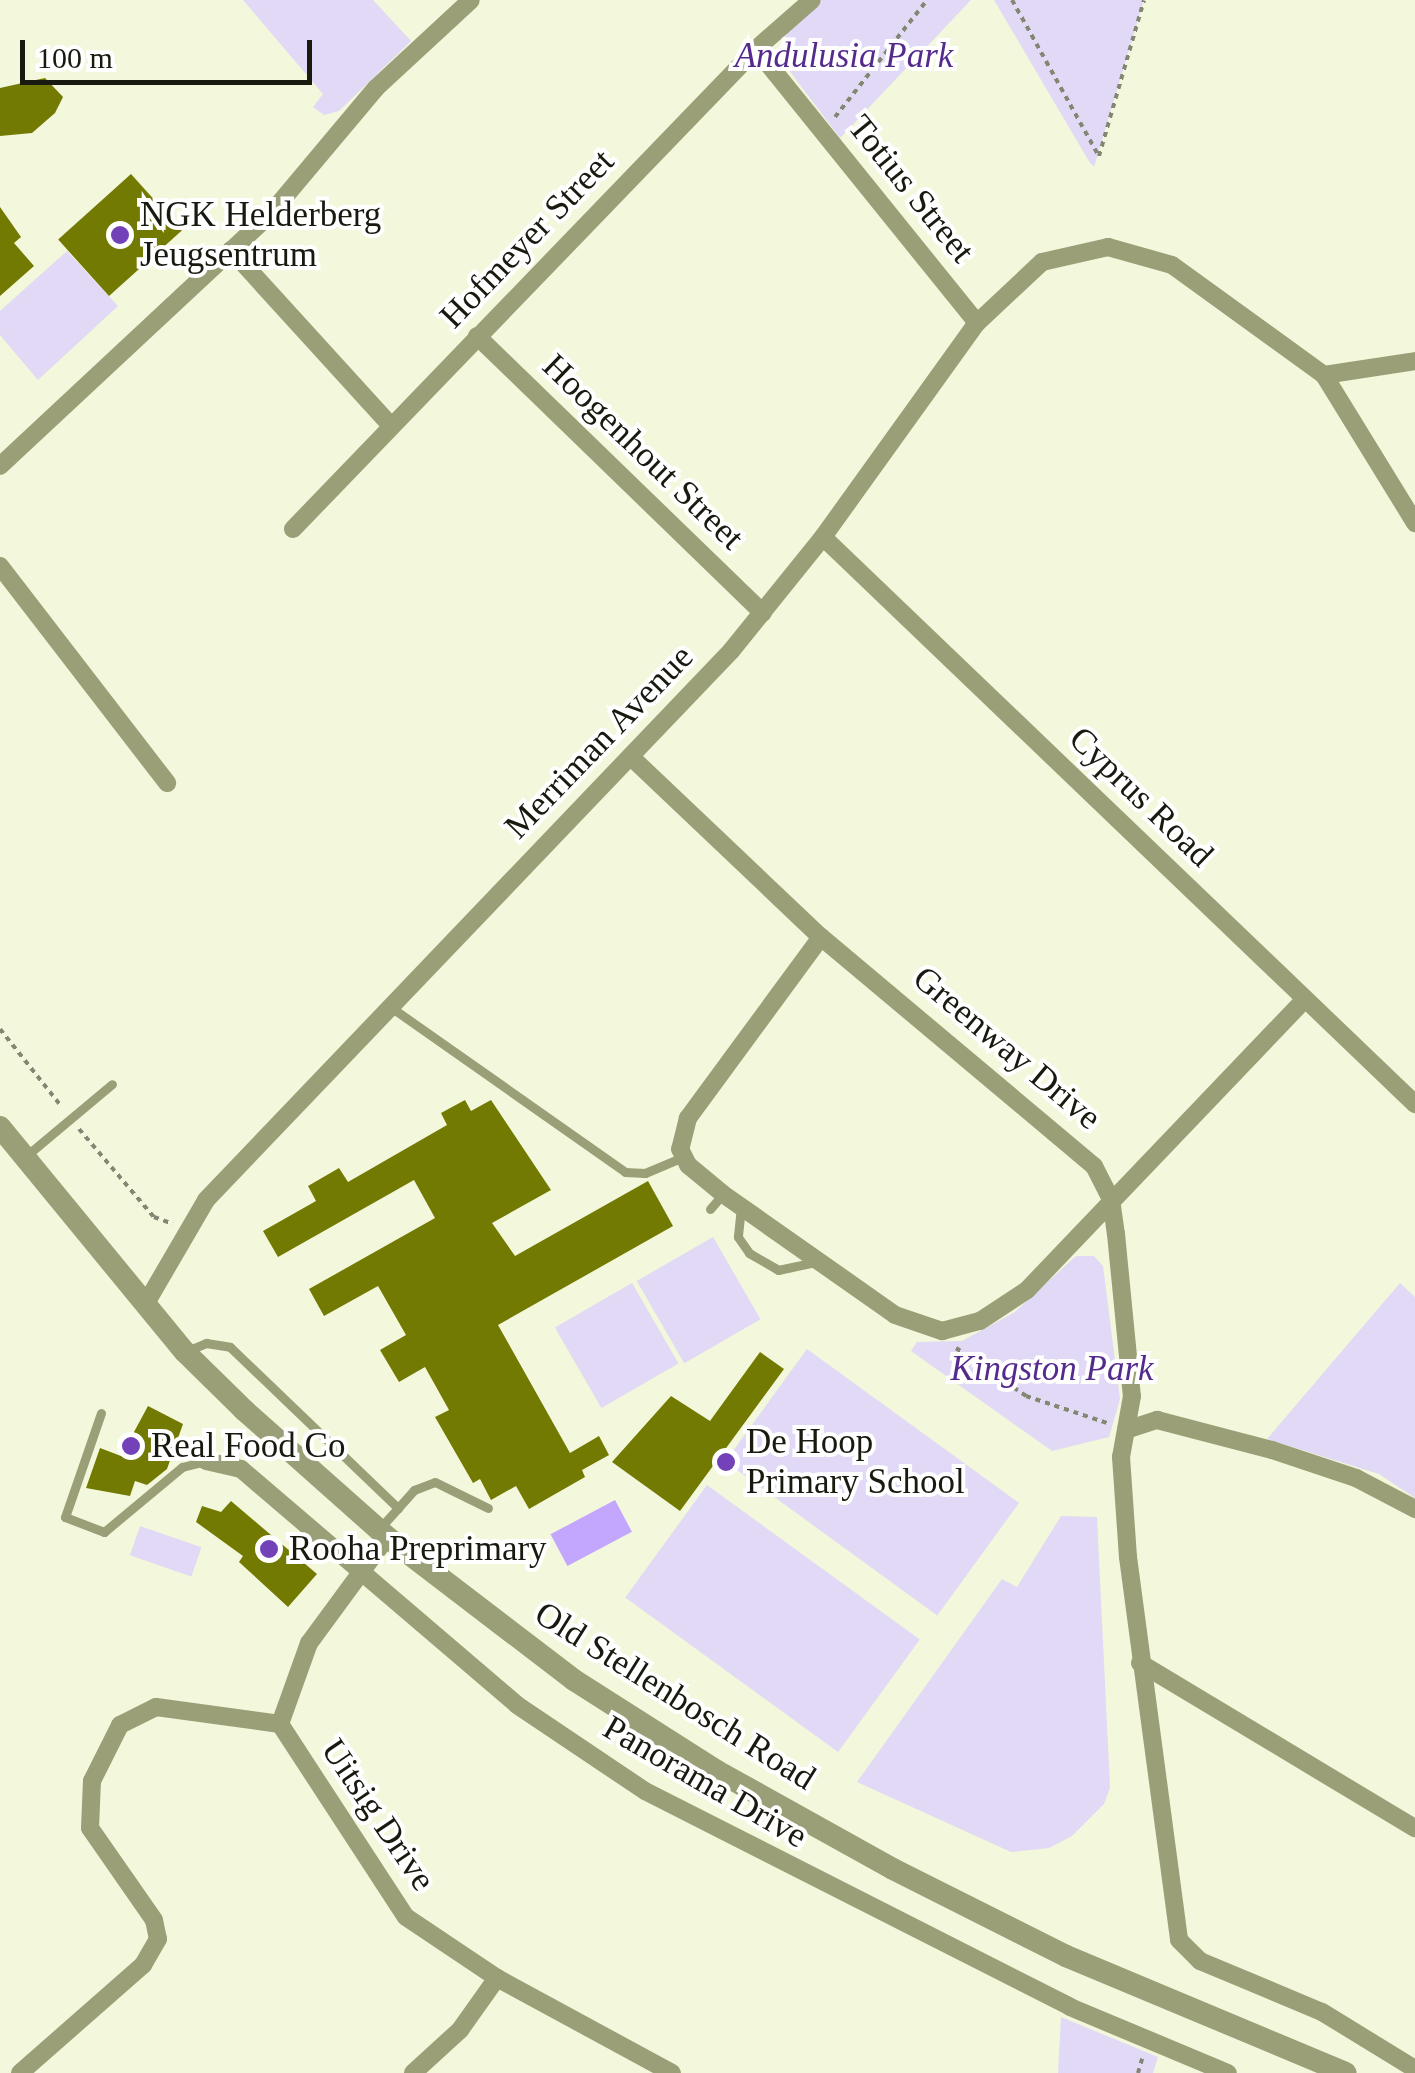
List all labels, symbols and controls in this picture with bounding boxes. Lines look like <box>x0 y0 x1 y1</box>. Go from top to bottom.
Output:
scale bar <box>25 20 318 82</box>
park label: Andulusia Park <box>735 35 953 77</box>
text: 100 m <box>37 41 113 74</box>
street label: Totius Street <box>839 107 983 271</box>
street label: Hofmeyer Street <box>431 141 623 337</box>
place label: NGK Helderberg Jeugsentrum <box>140 194 381 276</box>
marker: NGK Helderberg Jeugsentrum <box>109 224 131 246</box>
street label: Hoogenhout Street <box>534 345 752 559</box>
street label: Merriman Avenue <box>495 636 703 848</box>
street label: Cyprus Road <box>1060 718 1222 876</box>
street label: Greenway Drive <box>905 957 1109 1139</box>
park label: Kingston Park <box>950 1348 1154 1390</box>
place label: De Hoop Primary School <box>746 1421 965 1503</box>
place label: Real Food Co <box>151 1425 345 1467</box>
marker: Real Food Co <box>120 1435 142 1457</box>
marker: De Hoop Primary School <box>715 1451 737 1473</box>
place label: Rooha Preprimary <box>289 1528 547 1570</box>
marker: Rooha Preprimary <box>258 1538 280 1560</box>
street label: Old Stellenbosch Road <box>527 1593 823 1799</box>
street label: Panorama Drive <box>596 1707 814 1857</box>
street label: Uitsig Drive <box>312 1731 444 1899</box>

